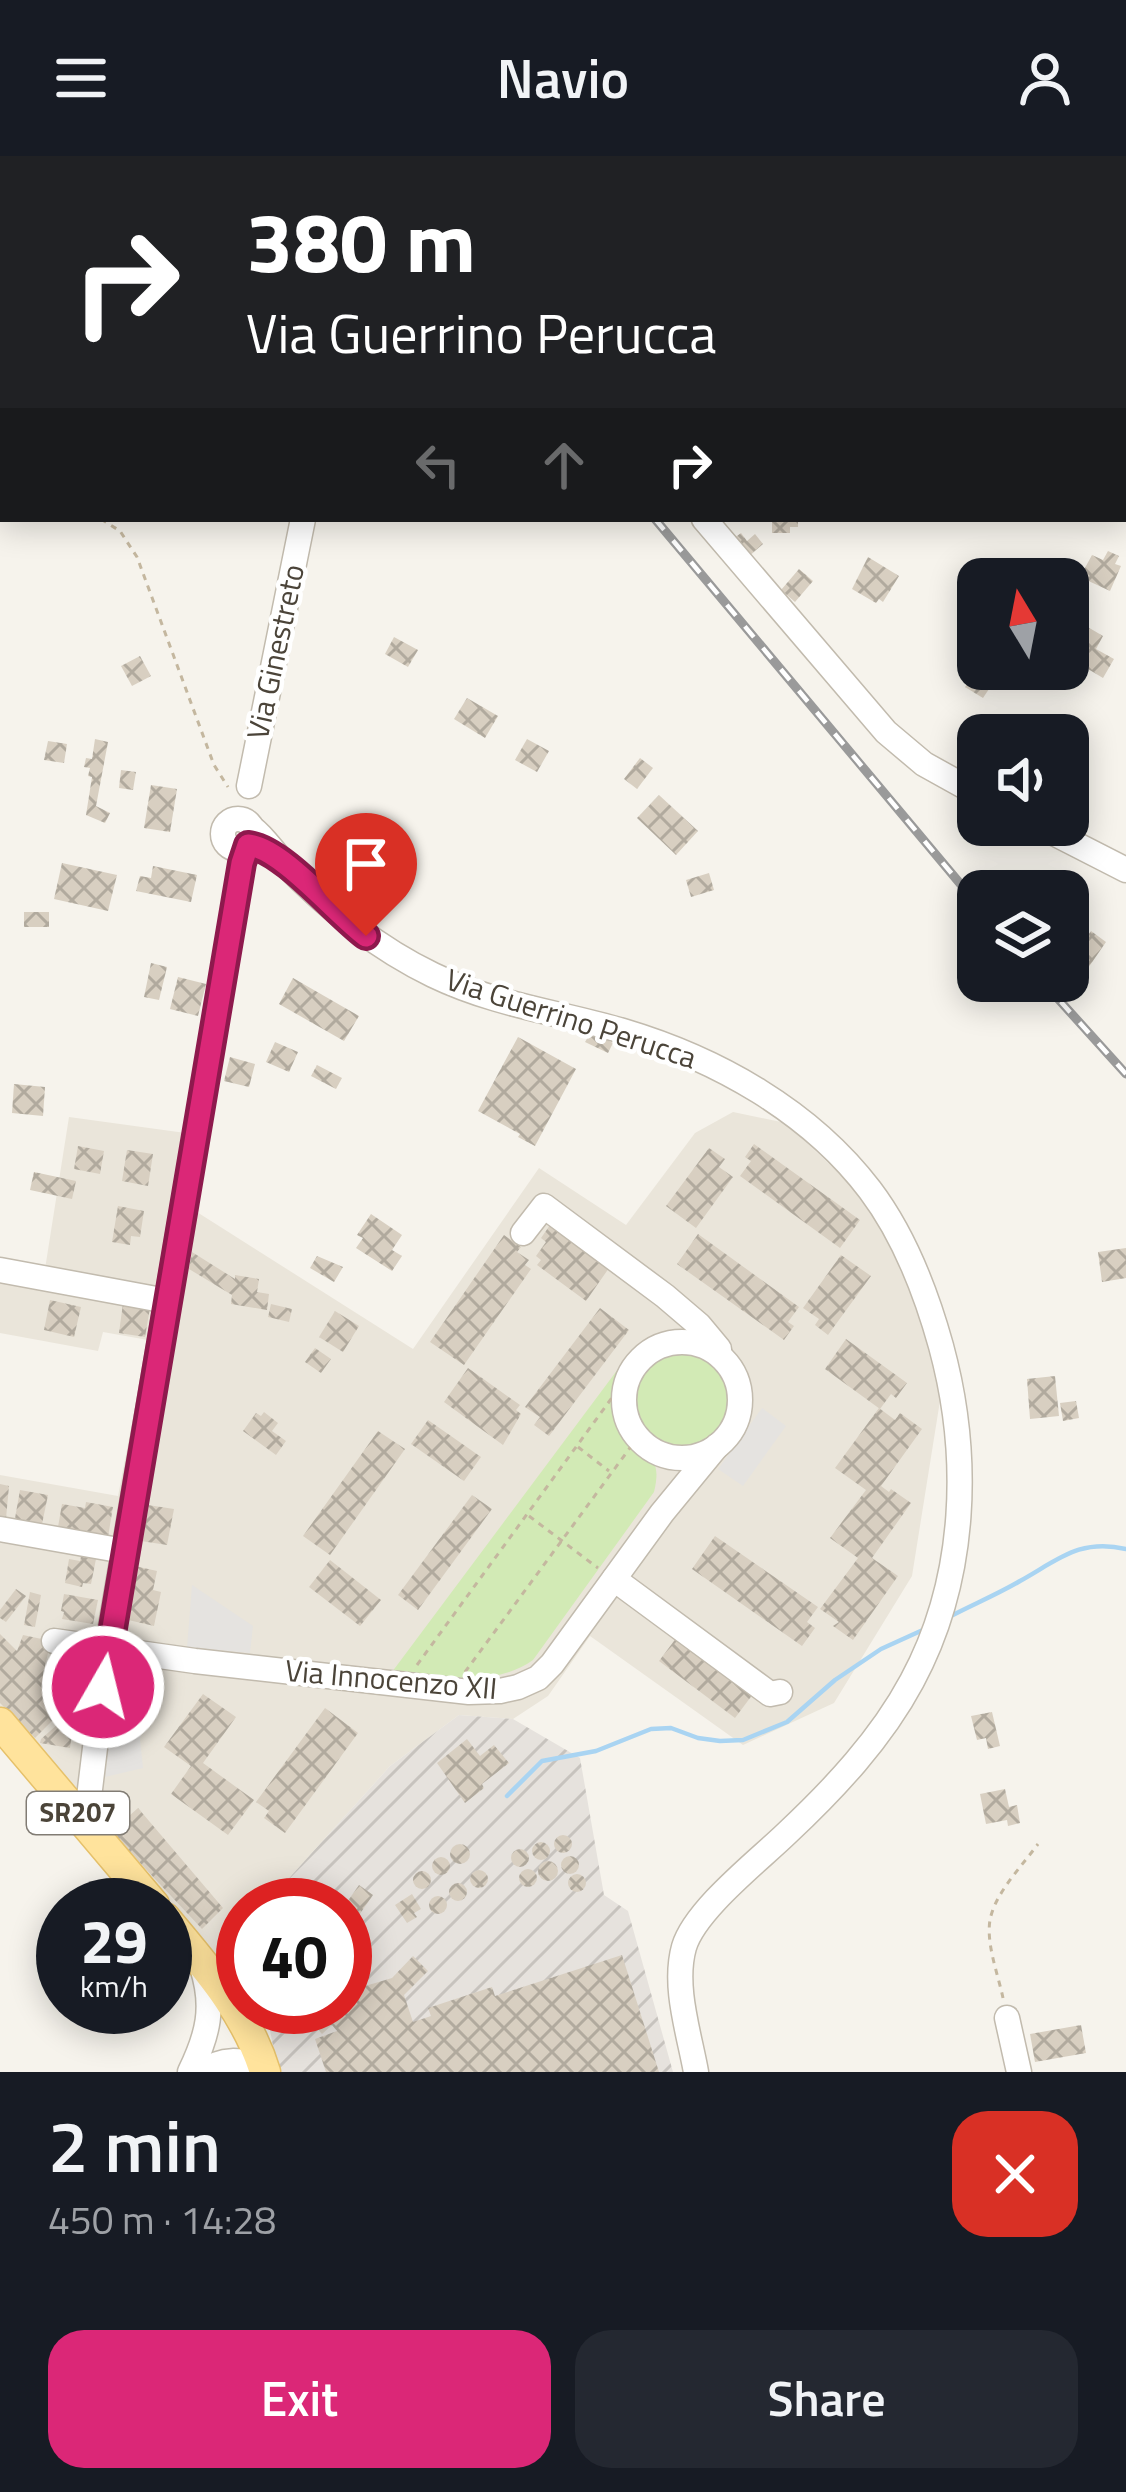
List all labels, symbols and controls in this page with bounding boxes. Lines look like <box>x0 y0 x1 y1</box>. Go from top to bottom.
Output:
text: Navio <box>497 37 629 119</box>
icon: menu <box>48 45 114 111</box>
icon: person <box>1012 45 1078 111</box>
text: 380 m <box>246 177 476 305</box>
icon: right <box>48 204 204 360</box>
text: Via Guerrino Perucca <box>246 292 716 374</box>
icon: left <box>405 432 471 498</box>
icon: ahead <box>531 432 597 498</box>
icon: right <box>657 432 723 498</box>
north arrow <box>957 558 1089 690</box>
map controls <box>957 558 1089 1002</box>
street label: Via Ginestreto <box>234 560 316 744</box>
button: sound <box>957 714 1089 846</box>
pin <box>315 813 417 936</box>
icon: arrive <box>333 831 399 897</box>
button: layers <box>957 870 1089 1002</box>
street label: Via Guerrino Perucca <box>440 956 703 1080</box>
position arrow <box>40 1624 166 1750</box>
street label: Via Innocenzo XII <box>283 1647 499 1711</box>
road number: SR207 <box>27 1792 129 1834</box>
speed limit sign: 40 <box>216 1878 372 2034</box>
text: 29 <box>80 1895 148 1986</box>
text: km/h <box>80 1963 148 2009</box>
text: 2 min <box>48 2090 221 2200</box>
button: close <box>952 2111 1078 2237</box>
text: 450 m · 14:28 <box>48 2190 276 2249</box>
button: Exit <box>48 2330 551 2468</box>
button: Share <box>575 2330 1078 2468</box>

